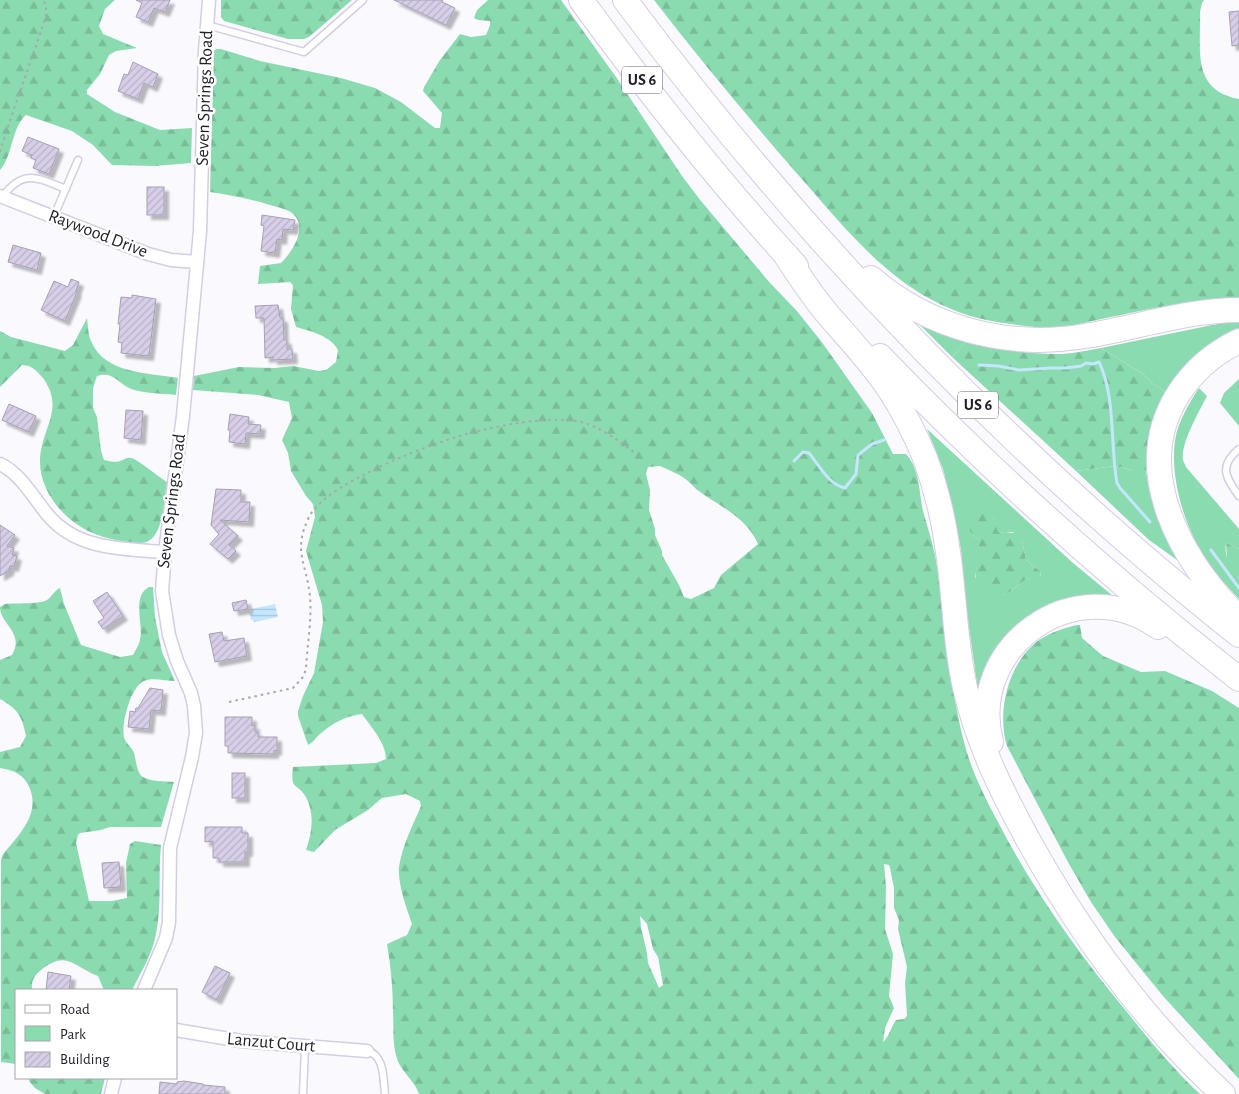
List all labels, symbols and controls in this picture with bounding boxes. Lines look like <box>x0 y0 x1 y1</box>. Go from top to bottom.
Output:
street label: Seven Springs Road <box>194 30 216 166</box>
road number: US 6 <box>622 66 662 94</box>
street label: Raywood Drive <box>46 207 150 261</box>
road number: US 6 <box>958 392 998 418</box>
street label: Seven Springs Road <box>155 433 189 569</box>
legend <box>15 989 178 1079</box>
text: Road <box>60 1002 90 1017</box>
text: Park <box>60 1027 86 1042</box>
street label: Lanzut Court <box>226 1030 316 1056</box>
text: Building <box>60 1052 110 1067</box>

